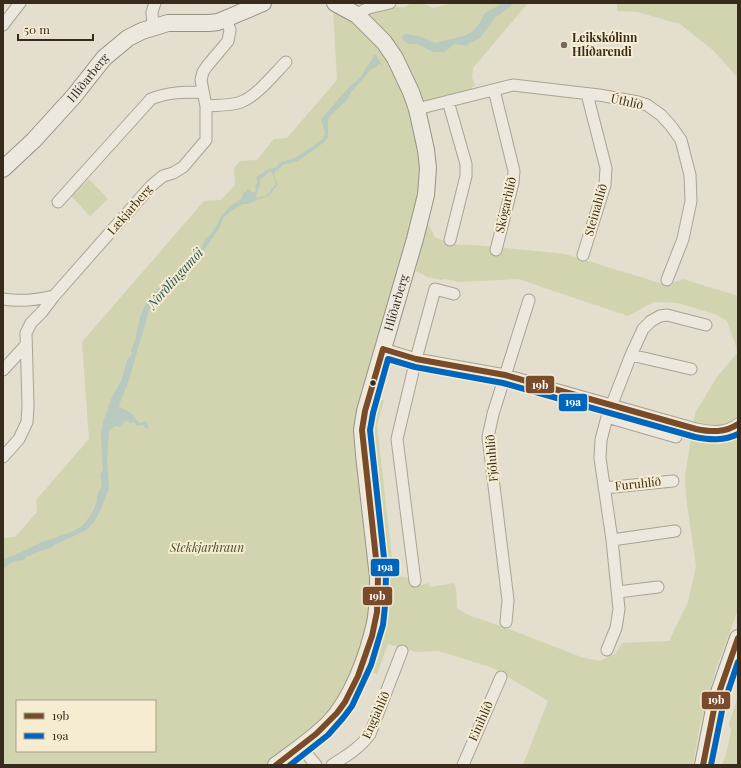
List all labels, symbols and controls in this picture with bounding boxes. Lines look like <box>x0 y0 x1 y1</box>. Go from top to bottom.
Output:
scale bar <box>18 16 93 42</box>
text: 50 m <box>24 21 50 37</box>
place label: Leikskólinn Hlíðarendi <box>572 29 638 59</box>
marker: Leikskólinn Hlíðarendi <box>559 40 569 50</box>
street label: Hlíðarberg <box>63 48 112 105</box>
street label: Úthlíð <box>609 90 645 113</box>
street label: Skógarhlíð <box>491 175 519 234</box>
street label: Lækjarberg <box>103 180 156 238</box>
street label: Steinahlíð <box>580 182 610 238</box>
water label: Norðlingamói <box>142 243 207 312</box>
street label: Hlíðarberg <box>380 272 412 333</box>
line badge: 19b <box>525 375 555 394</box>
text: 19b <box>532 377 549 392</box>
unlabelled marker <box>368 378 378 388</box>
line badge: 19a <box>558 393 588 412</box>
text: 19a <box>565 394 581 409</box>
street label: Fjóluhlíð <box>481 434 501 482</box>
street label: Furuhlíð <box>614 473 662 493</box>
park label: Stekkjarhraun <box>169 539 244 555</box>
line badge: 19a <box>370 558 400 577</box>
text: 19a <box>377 559 393 574</box>
line badge: 19b <box>362 586 393 606</box>
text: 19b <box>369 588 386 603</box>
street label: Engjahlíð <box>358 688 393 741</box>
line badge: 19b <box>701 691 731 710</box>
text: 19b <box>708 692 725 707</box>
street label: Einihlíð <box>464 698 496 743</box>
legend <box>16 700 156 752</box>
text: 19b <box>52 707 70 723</box>
text: 19a <box>52 727 69 743</box>

